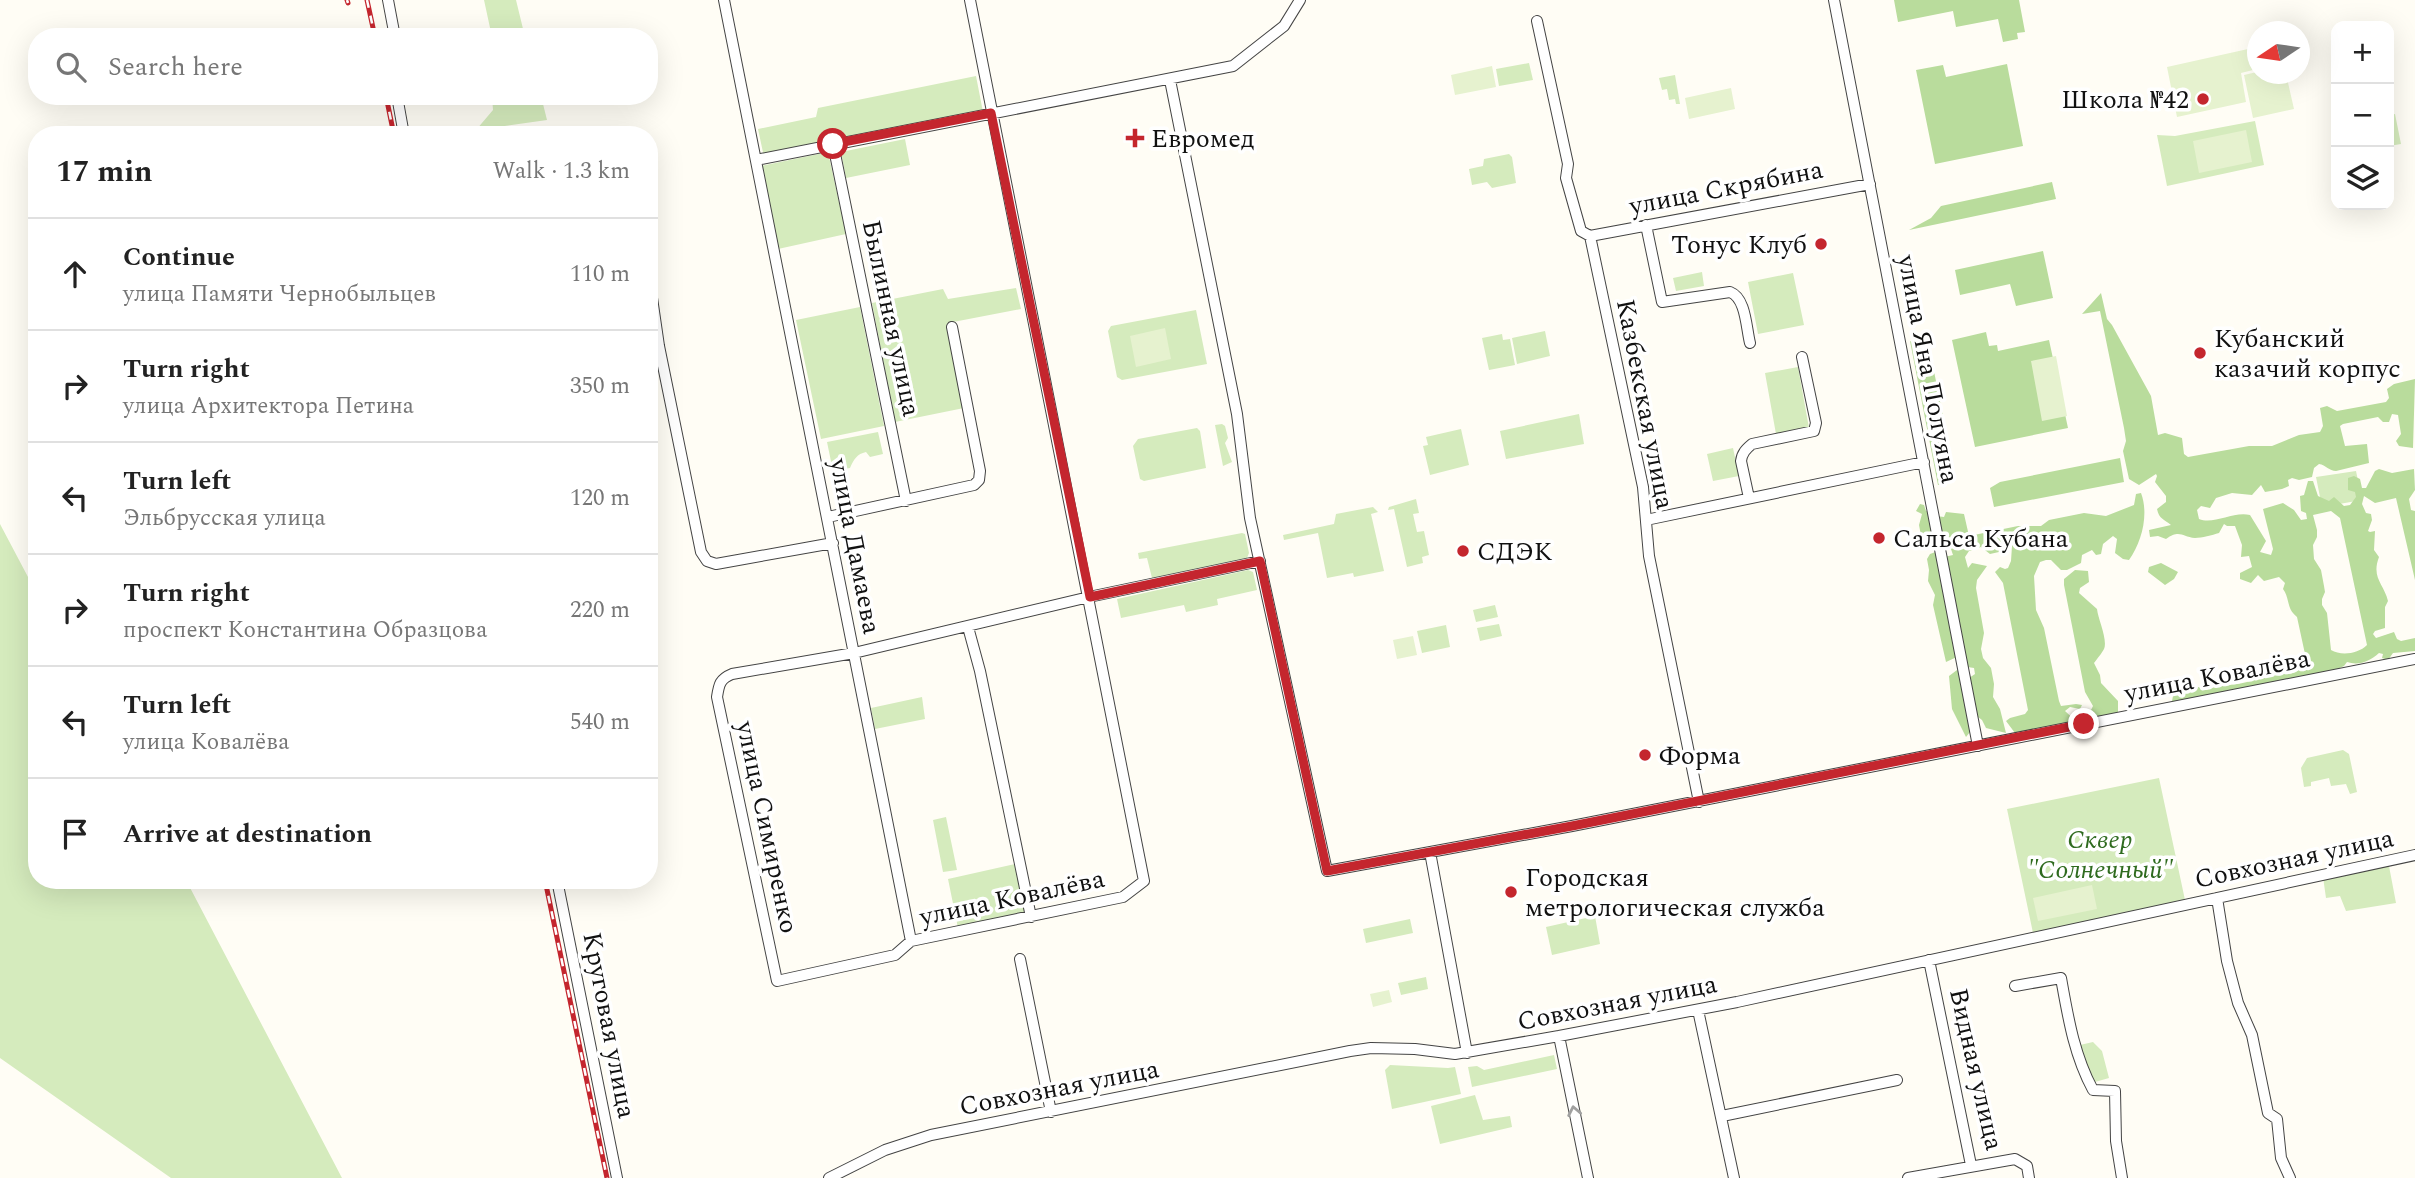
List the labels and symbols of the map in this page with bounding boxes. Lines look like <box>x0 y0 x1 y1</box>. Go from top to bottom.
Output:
north arrow <box>2247 21 2310 84</box>
place label: Школа №42 <box>2061 80 2189 120</box>
marker: Школа №42 <box>2195 91 2211 107</box>
place label: Евромед <box>1151 119 1255 159</box>
route start <box>817 128 848 159</box>
marker: Евромед <box>1125 128 1145 148</box>
street label: улица Скрябина <box>1625 150 1827 227</box>
street label: Былинная улица <box>851 216 931 421</box>
place label: Тонус Клуб <box>1671 225 1807 265</box>
marker: Тонус Клуб <box>1813 236 1829 252</box>
street label: улица Яна Полуяна <box>1886 250 1970 487</box>
street label: Казбекская улица <box>1605 296 1685 513</box>
place label: Кубанский казачий корпус <box>2214 319 2401 389</box>
marker: Кубанский казачий корпус <box>2192 345 2208 361</box>
street label: улица Дамаева <box>818 454 892 638</box>
place label: Сальса Кубана <box>1893 519 2069 559</box>
marker: Сальса Кубана <box>1871 530 1887 546</box>
place label: СДЭК <box>1477 532 1553 572</box>
marker: СДЭК <box>1455 543 1471 559</box>
street label: улица Ковалёва <box>2120 638 2314 714</box>
route end <box>2068 708 2099 739</box>
street label: улица Симиренко <box>725 716 809 937</box>
place label: Форма <box>1659 736 1741 776</box>
marker: Форма <box>1637 747 1653 763</box>
street label: Совхозная улица <box>2191 818 2398 900</box>
park label: Сквер "Солнечный" <box>2027 820 2174 890</box>
place label: Городская метрологическая служба <box>1525 858 1825 928</box>
street label: улица Ковалёва <box>915 859 1109 937</box>
marker: Городская метрологическая служба <box>1503 884 1519 900</box>
street label: Круговая улица <box>571 929 647 1122</box>
street label: Совхозная улица <box>1514 964 1721 1042</box>
street label: Видная улица <box>1938 984 2014 1155</box>
street label: Совхозная улица <box>956 1049 1163 1127</box>
one-way arrow <box>1568 1105 1583 1117</box>

